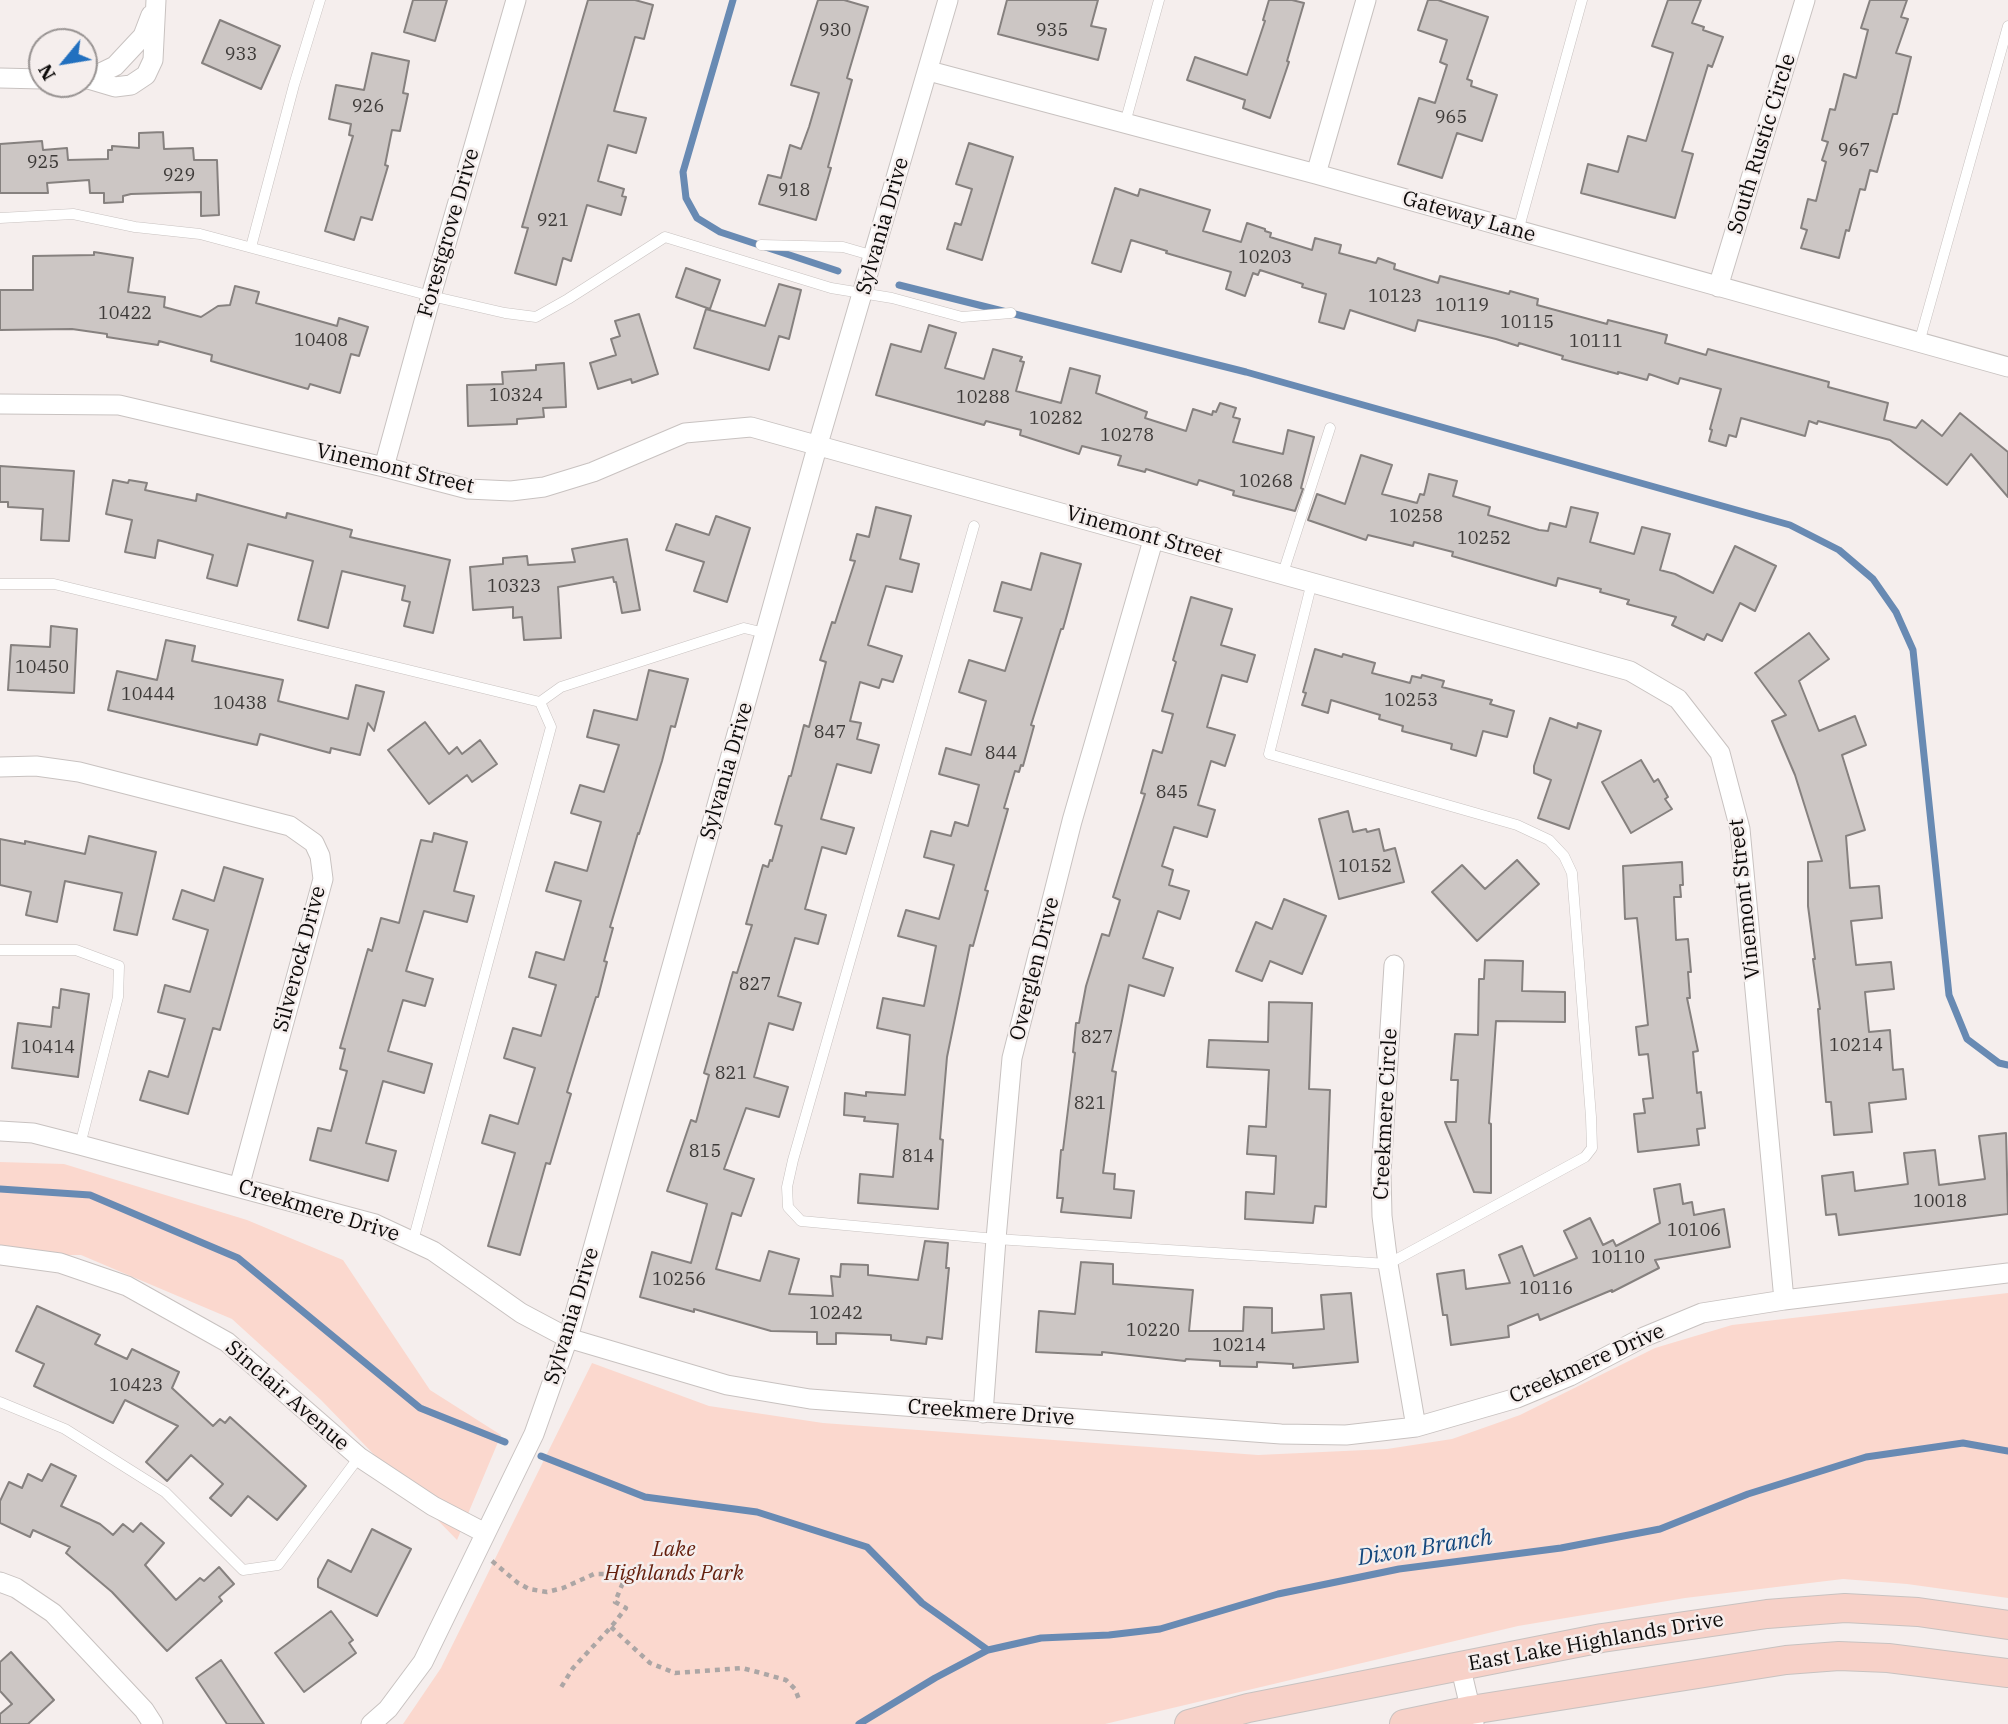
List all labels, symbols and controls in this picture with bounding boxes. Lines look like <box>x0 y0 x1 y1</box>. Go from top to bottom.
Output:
house number: 930 <box>819 20 851 42</box>
house number: 935 <box>1036 20 1068 42</box>
north arrow <box>28 28 98 98</box>
house number: 933 <box>225 44 257 66</box>
street label: South Rustic Circle <box>1723 51 1801 237</box>
text: N <box>32 60 61 85</box>
house number: 926 <box>352 96 384 118</box>
house number: 965 <box>1435 107 1467 129</box>
house number: 967 <box>1838 140 1870 162</box>
street label: Forestgrove Drive <box>413 146 485 320</box>
house number: 925 <box>27 152 59 174</box>
street label: Sylvania Drive <box>851 154 915 298</box>
house number: 929 <box>163 165 195 187</box>
house number: 918 <box>778 180 810 202</box>
street label: Gateway Lane <box>1399 186 1539 248</box>
house number: 921 <box>537 210 569 232</box>
house number: 10203 <box>1238 247 1292 269</box>
house number: 10123 <box>1368 286 1422 308</box>
house number: 10119 <box>1435 295 1489 317</box>
house number: 10422 <box>98 303 152 325</box>
house number: 10115 <box>1500 312 1554 334</box>
house number: 10408 <box>294 330 348 352</box>
house number: 10111 <box>1569 331 1623 353</box>
house number: 10324 <box>489 385 543 407</box>
house number: 10288 <box>956 387 1010 409</box>
house number: 10282 <box>1029 408 1083 430</box>
house number: 10278 <box>1100 425 1154 447</box>
street label: Vinemont Street <box>314 439 476 499</box>
house number: 10268 <box>1239 471 1293 493</box>
street label: Vinemont Street <box>1063 501 1225 569</box>
house number: 10258 <box>1389 506 1443 528</box>
house number: 10252 <box>1457 528 1511 550</box>
house number: 10323 <box>487 576 541 598</box>
house number: 10450 <box>15 657 69 679</box>
house number: 10444 <box>121 684 175 706</box>
house number: 10253 <box>1384 690 1438 712</box>
house number: 10438 <box>213 693 267 715</box>
street label: Sylvania Drive <box>695 699 759 843</box>
house number: 847 <box>814 722 846 744</box>
house number: 844 <box>985 743 1017 765</box>
house number: 845 <box>1156 782 1188 804</box>
street label: Vinemont Street <box>1724 817 1766 981</box>
house number: 10152 <box>1338 856 1392 878</box>
street label: Silverock Drive <box>268 883 332 1035</box>
street label: Overglen Drive <box>1005 895 1065 1043</box>
house number: 827 <box>739 974 771 996</box>
house number: 827 <box>1081 1027 1113 1049</box>
street label: Creekmere Circle <box>1369 1027 1403 1201</box>
house number: 10214 <box>1829 1035 1883 1057</box>
house number: 10414 <box>21 1037 75 1059</box>
house number: 821 <box>715 1063 747 1085</box>
house number: 821 <box>1074 1093 1106 1115</box>
house number: 815 <box>689 1141 721 1163</box>
house number: 814 <box>902 1146 934 1168</box>
street label: Creekmere Drive <box>235 1175 403 1247</box>
house number: 10018 <box>1913 1191 1967 1213</box>
house number: 10106 <box>1667 1220 1721 1242</box>
street label: Sylvania Drive <box>539 1245 605 1387</box>
house number: 10110 <box>1591 1247 1645 1269</box>
house number: 10256 <box>652 1269 706 1291</box>
house number: 10116 <box>1519 1278 1573 1300</box>
house number: 10242 <box>809 1303 863 1325</box>
street label: Creekmere Drive <box>1506 1319 1668 1409</box>
house number: 10220 <box>1126 1320 1180 1342</box>
street label: Sinclair Avenue <box>220 1335 354 1457</box>
house number: 10214 <box>1212 1335 1266 1357</box>
house number: 10423 <box>109 1375 163 1397</box>
street label: Creekmere Drive <box>907 1395 1075 1431</box>
water label: Dixon Branch <box>1356 1524 1494 1572</box>
park label: Lake Highlands Park <box>604 1537 744 1587</box>
street label: East Lake Highlands Drive <box>1466 1607 1726 1677</box>

